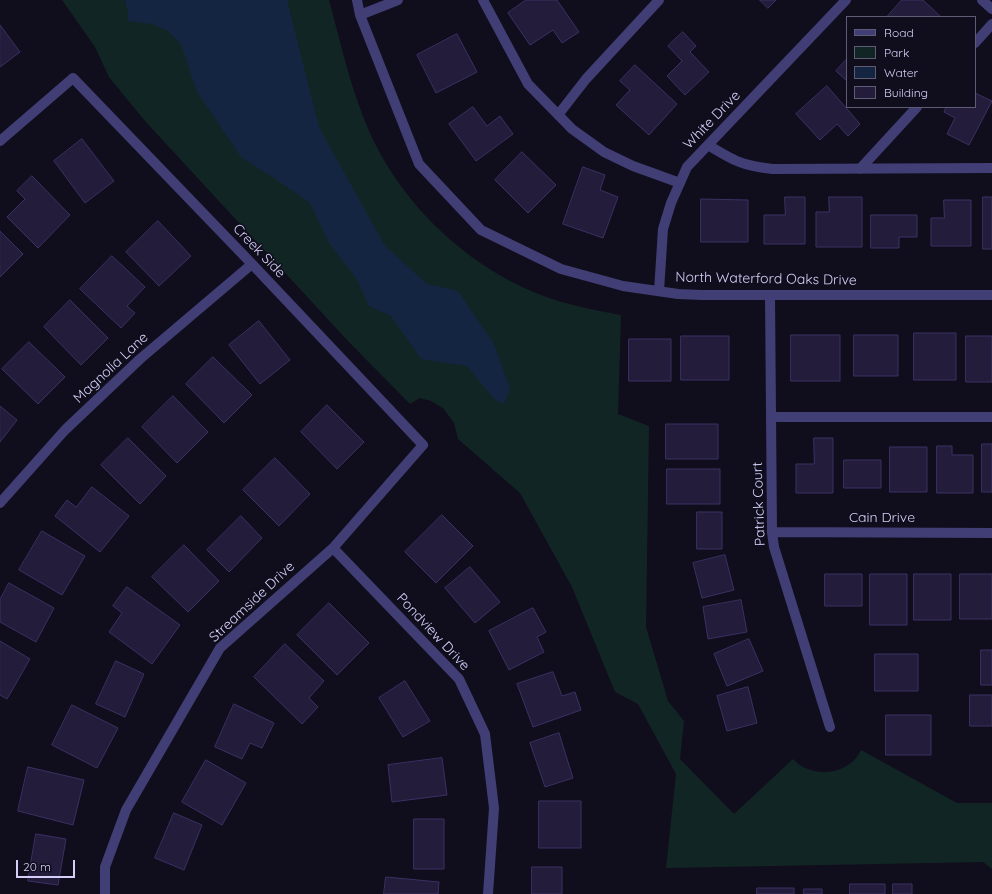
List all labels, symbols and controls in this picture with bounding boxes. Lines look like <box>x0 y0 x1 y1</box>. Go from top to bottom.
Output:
legend <box>846 16 976 108</box>
text: Road <box>884 25 914 40</box>
text: Park <box>884 45 909 60</box>
text: Water <box>884 65 918 80</box>
text: Building <box>884 85 928 100</box>
street label: White Drive <box>680 87 744 153</box>
street label: Creek Side <box>229 220 289 282</box>
street label: North Waterford Oaks Drive <box>675 269 857 289</box>
street label: Magnolia Lane <box>70 329 152 407</box>
street label: Patrick Court <box>749 462 769 546</box>
street label: Cain Drive <box>849 510 915 526</box>
street label: Streamside Drive <box>206 558 298 646</box>
street label: Pondview Drive <box>393 590 473 674</box>
scale bar <box>18 852 77 878</box>
text: 20 m <box>23 859 51 874</box>

